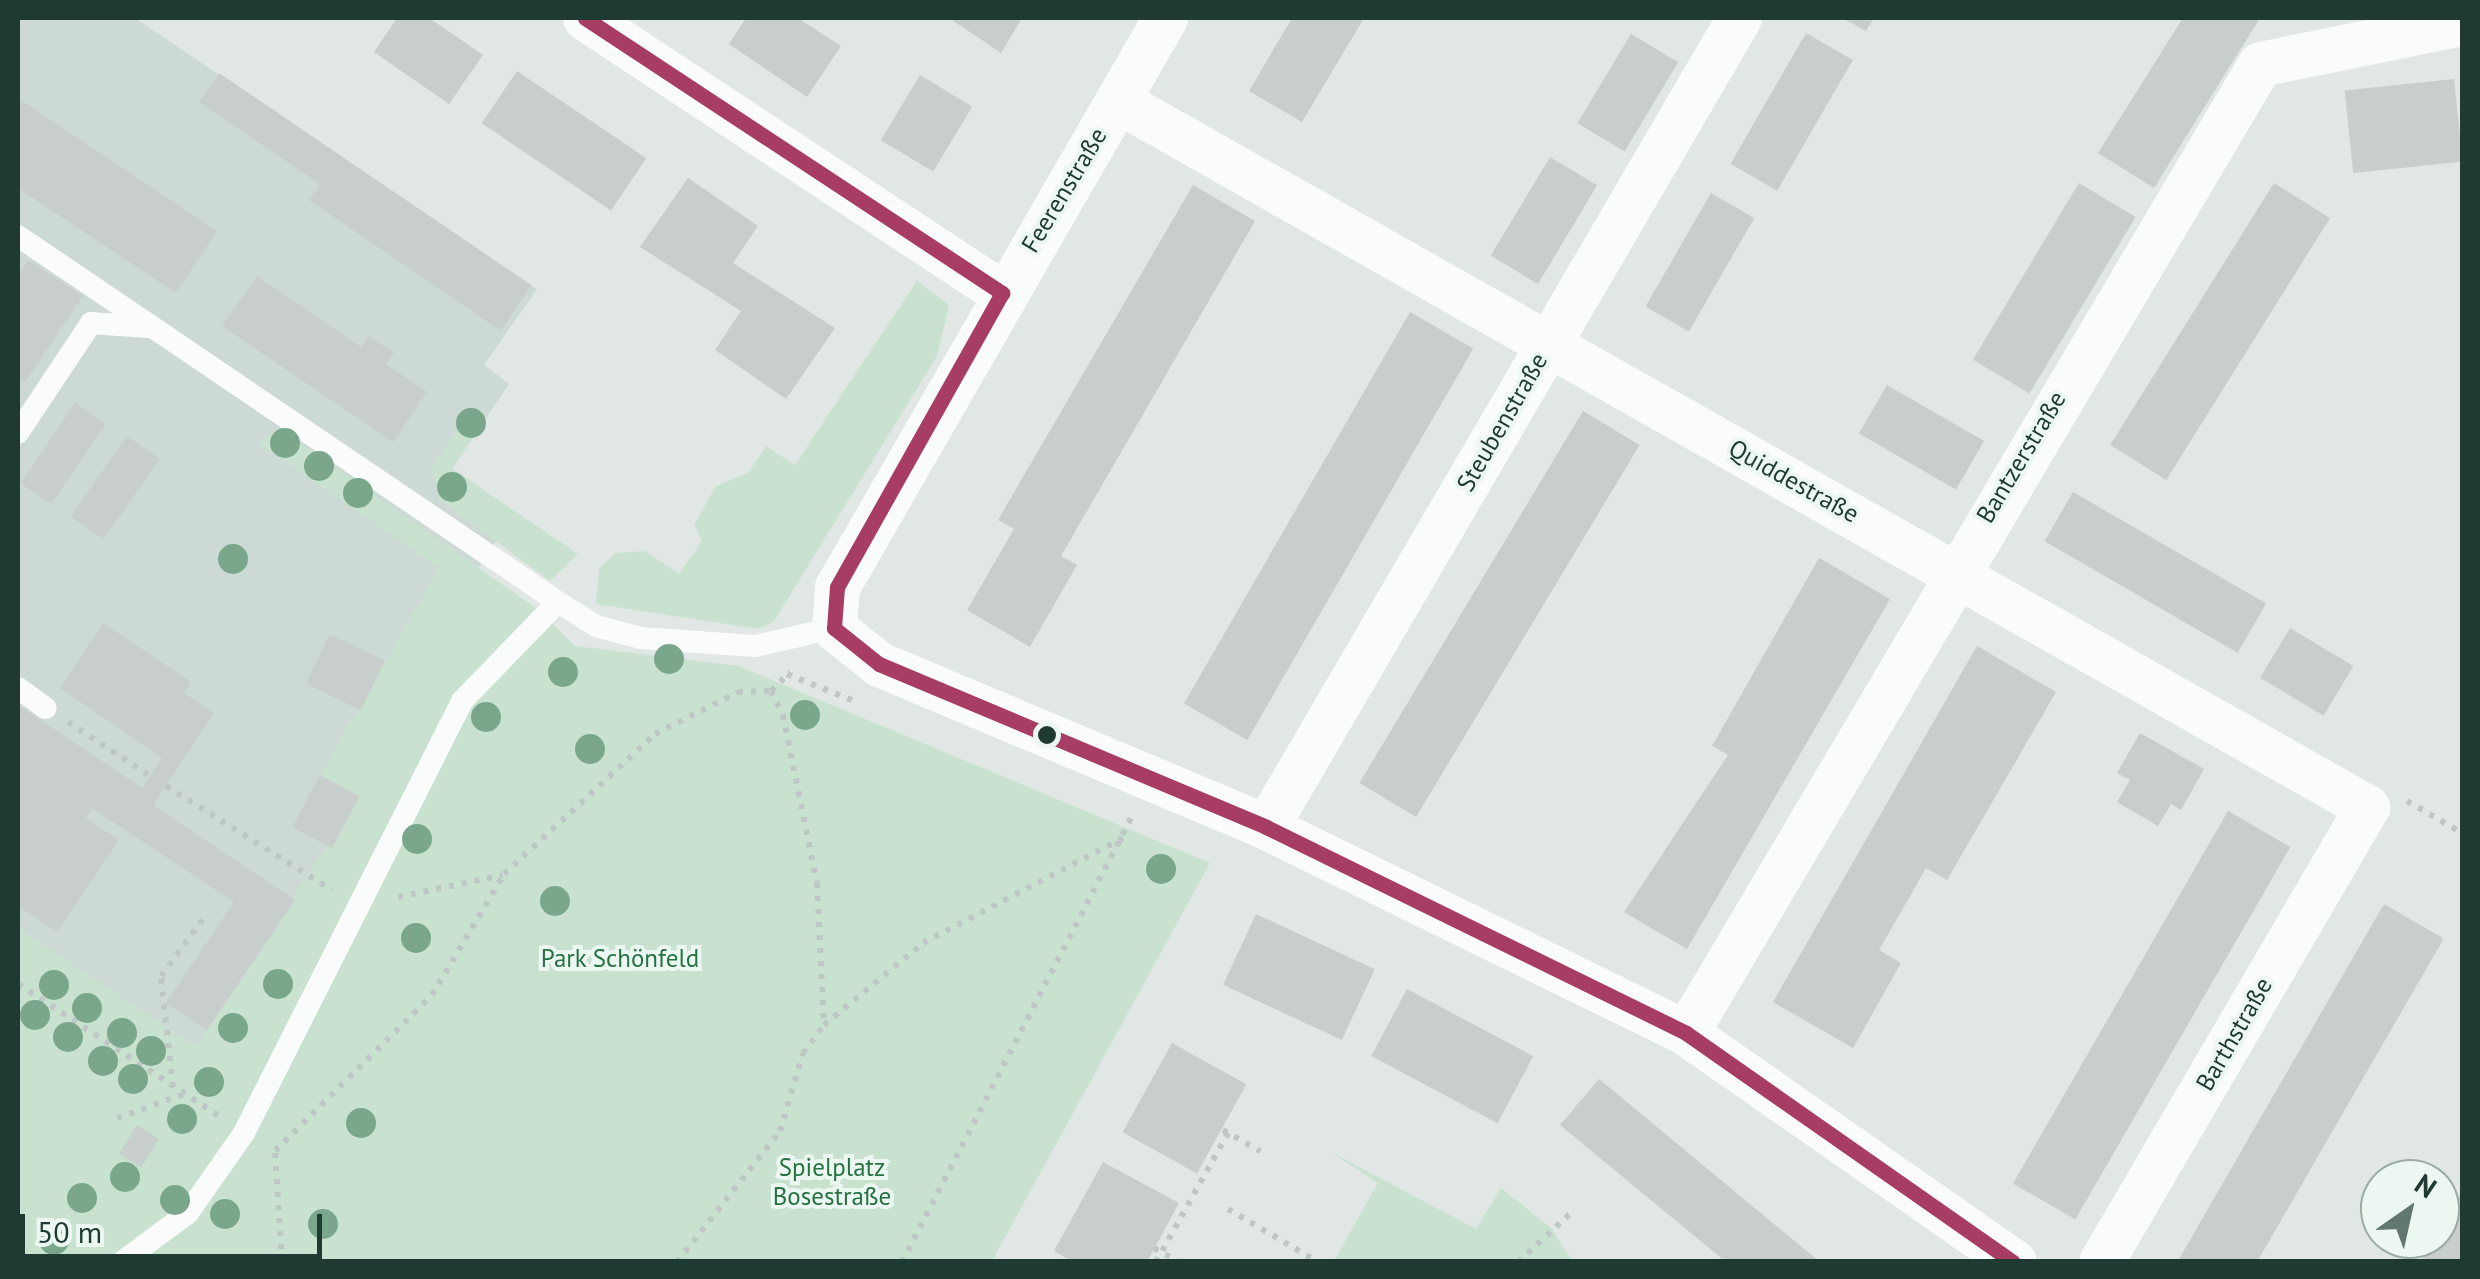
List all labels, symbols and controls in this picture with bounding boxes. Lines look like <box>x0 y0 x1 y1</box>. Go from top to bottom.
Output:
street label: Feerenstraße <box>1015 122 1113 258</box>
street label: Steubenstraße <box>1450 347 1554 497</box>
street label: Bantzerstraße <box>1970 386 2072 528</box>
street label: Quiddestraße <box>1724 433 1864 529</box>
unlabelled marker <box>1037 725 1057 745</box>
park label: Park Schönfeld <box>540 943 700 973</box>
street label: Barthstraße <box>2190 972 2278 1096</box>
park label: Spielplatz Bosestraße <box>773 1153 891 1212</box>
north arrow <box>2360 1159 2460 1259</box>
text: N <box>2408 1165 2444 1206</box>
scale bar <box>25 1194 328 1256</box>
text: 50 m <box>37 1212 102 1251</box>

